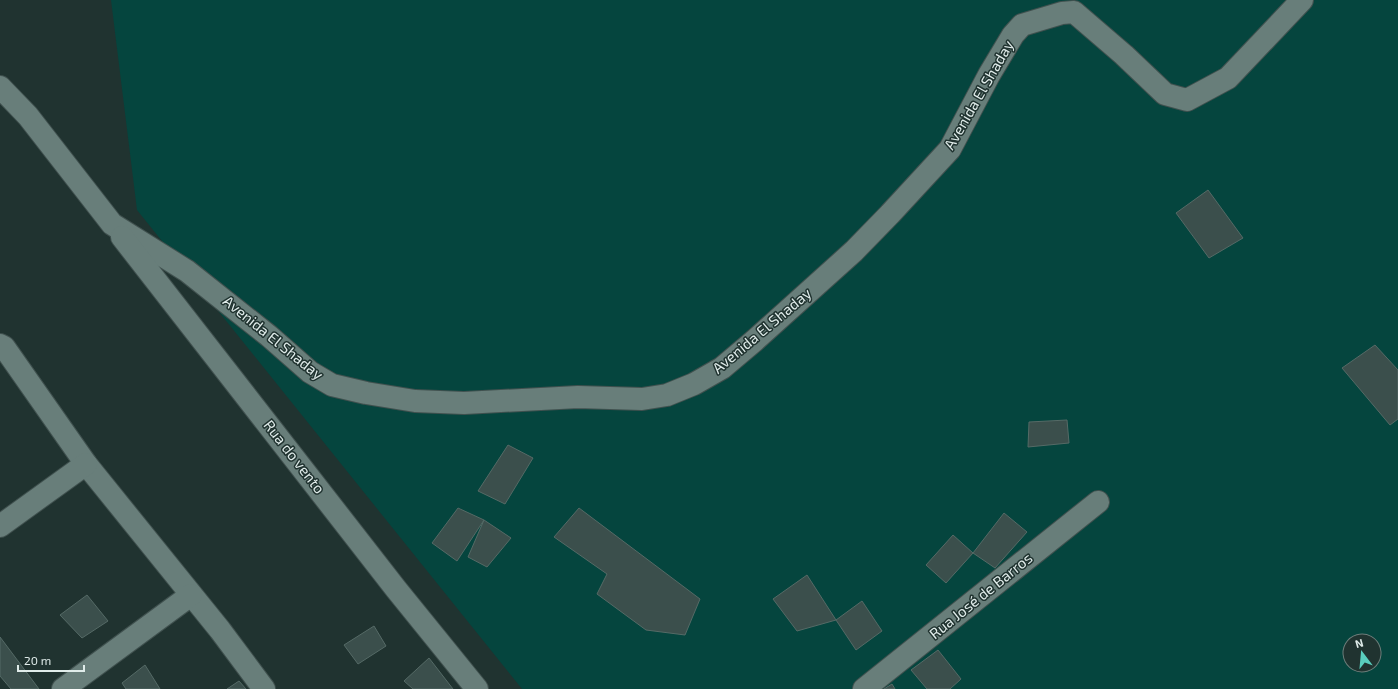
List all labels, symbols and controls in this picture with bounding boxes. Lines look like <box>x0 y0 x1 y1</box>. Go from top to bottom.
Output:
street label: Avenida El Shaday <box>939 36 1017 152</box>
street label: Avenida El Shaday <box>708 284 814 377</box>
street label: Avenida El Shaday <box>220 291 327 383</box>
street label: Rua do vento <box>260 416 329 497</box>
street label: Rua José de Barros <box>925 548 1035 642</box>
north arrow <box>1342 633 1382 673</box>
text: N <box>1353 636 1365 650</box>
scale bar <box>18 647 84 673</box>
text: 20 m <box>24 653 51 667</box>

